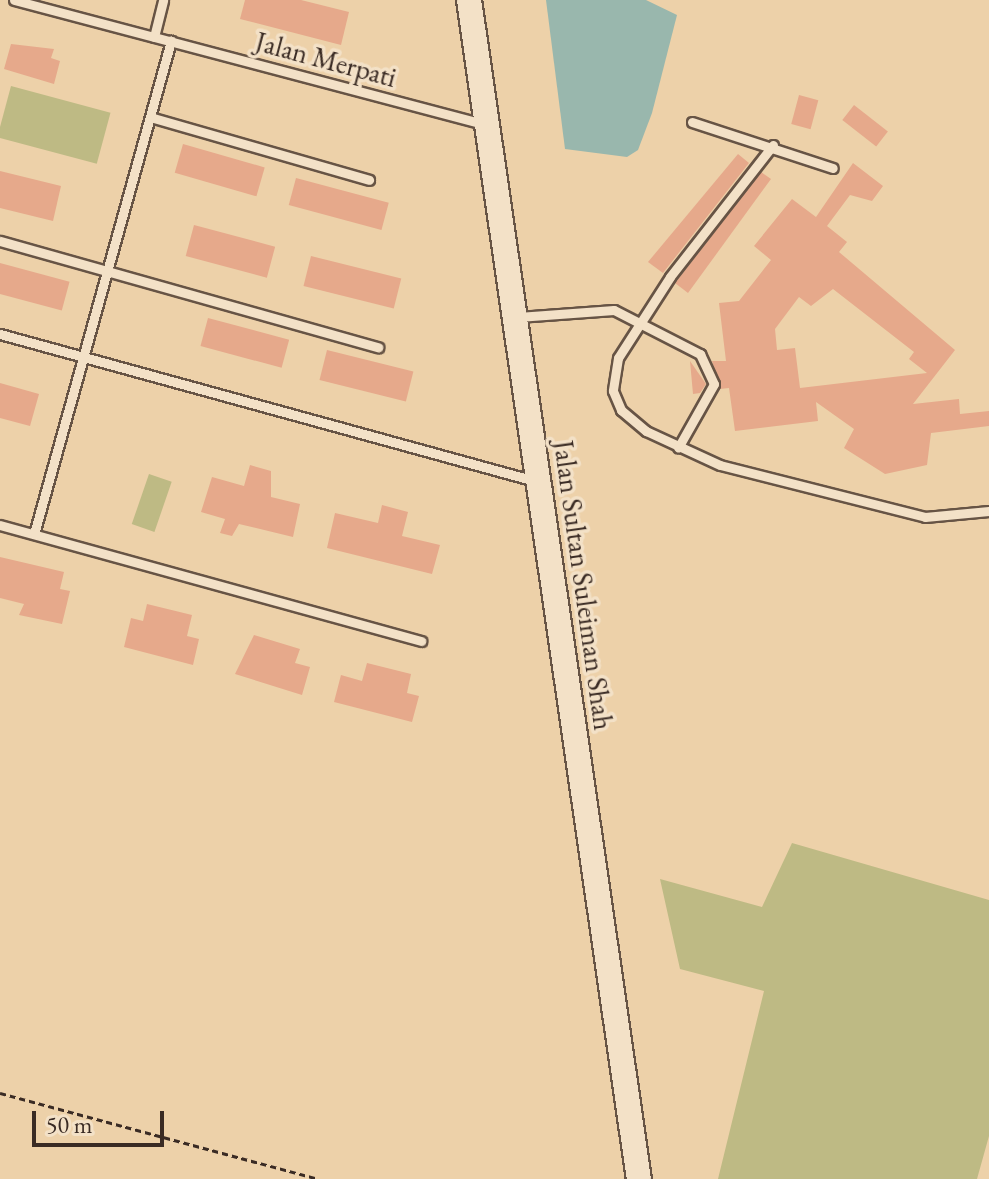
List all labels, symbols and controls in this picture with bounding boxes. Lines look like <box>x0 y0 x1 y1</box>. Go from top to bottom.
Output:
street label: Jalan Merpati <box>252 24 400 94</box>
street label: Jalan Sultan Suleiman Shah <box>547 438 621 732</box>
scale bar <box>36 1095 168 1145</box>
text: 50 m <box>46 1109 93 1140</box>

